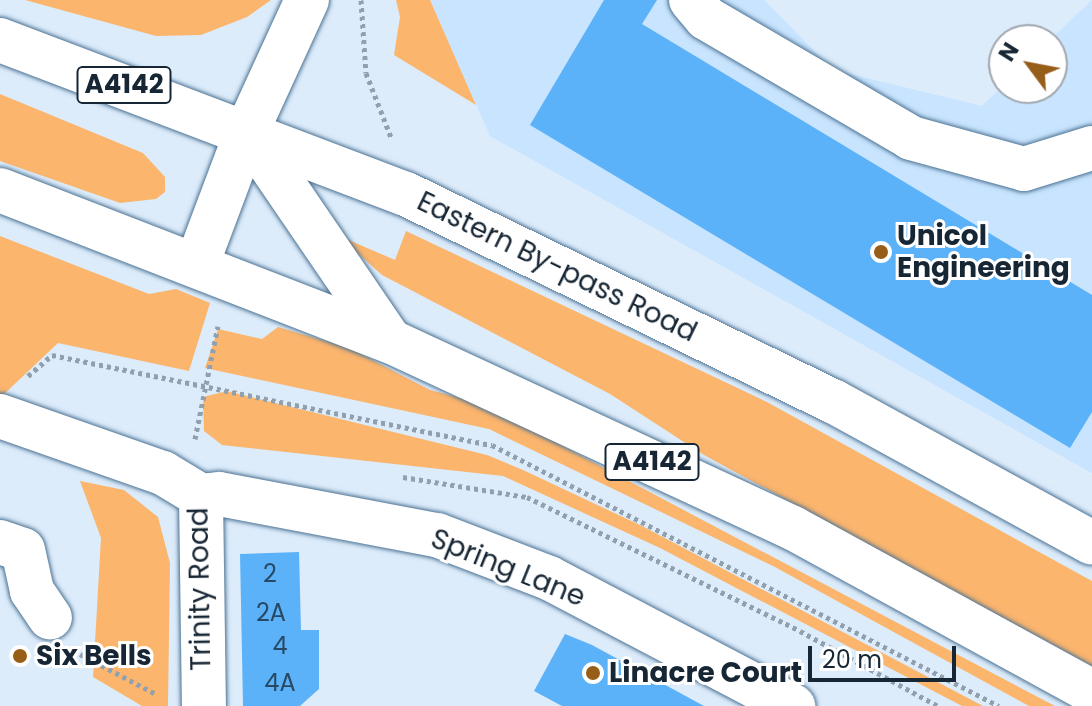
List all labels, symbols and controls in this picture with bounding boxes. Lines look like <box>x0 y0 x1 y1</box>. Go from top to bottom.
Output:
north arrow <box>988 24 1068 104</box>
text: N <box>991 37 1026 67</box>
road number: A4142 <box>76 63 172 107</box>
street label: Eastern By-pass Road <box>412 185 702 349</box>
place label: Unicol Engineering <box>897 219 1070 285</box>
marker: Unicol Engineering <box>872 243 890 261</box>
road number: A4142 <box>604 440 700 484</box>
street label: Trinity Road <box>182 507 218 671</box>
street label: Spring Lane <box>426 522 590 614</box>
house number: 2 <box>263 560 277 588</box>
house number: 2A <box>256 599 286 627</box>
scale bar <box>812 630 960 680</box>
house number: 4 <box>272 632 288 660</box>
place label: Six Bells <box>36 639 152 673</box>
text: 20 m <box>822 643 882 676</box>
marker: Six Bells <box>11 647 29 665</box>
place label: Linacre Court <box>609 656 802 690</box>
marker: Linacre Court <box>584 664 602 682</box>
house number: 4A <box>264 669 296 697</box>

